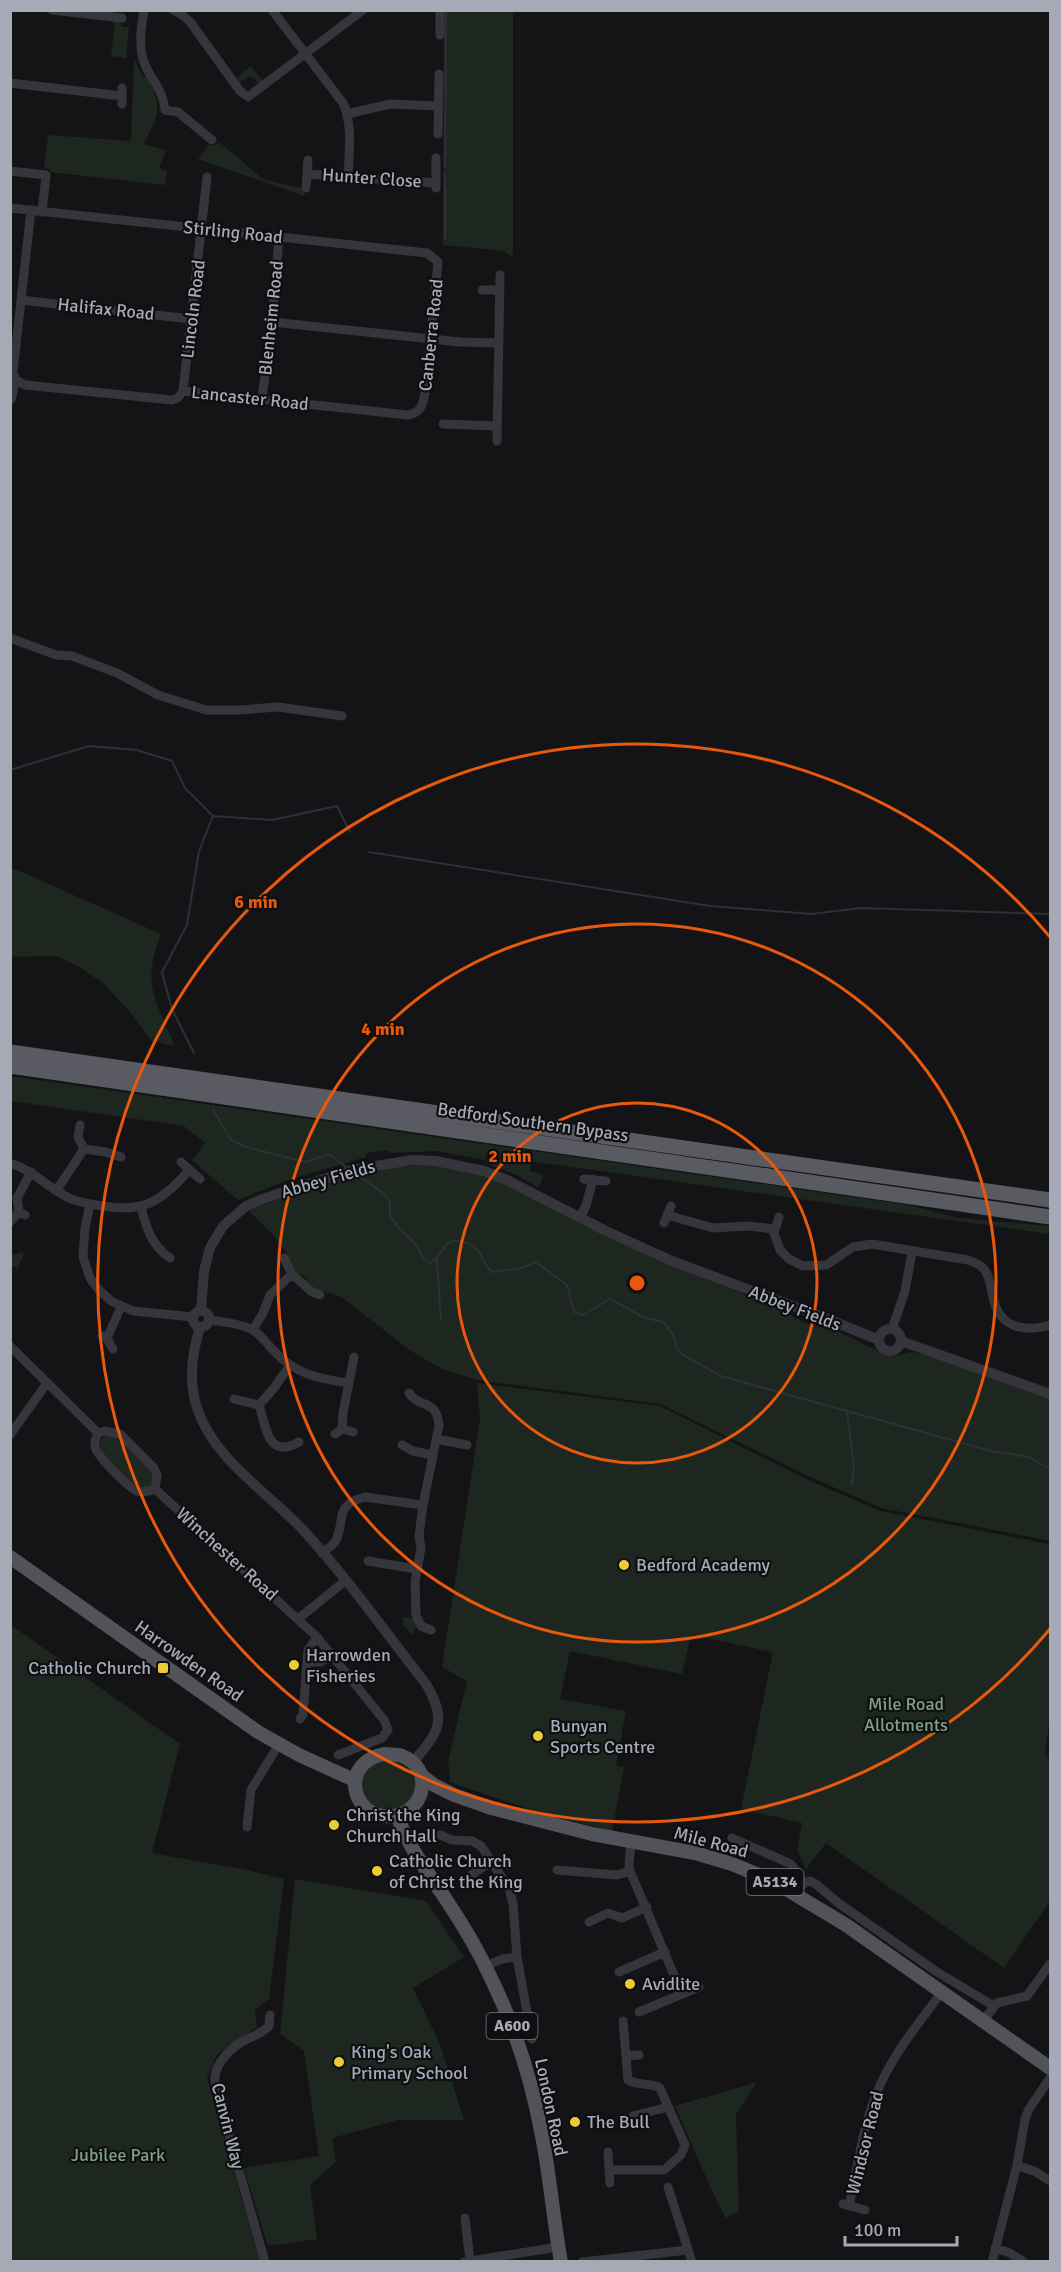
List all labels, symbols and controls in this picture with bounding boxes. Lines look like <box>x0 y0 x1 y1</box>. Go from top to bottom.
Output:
street label: Hunter Close <box>321 164 423 192</box>
street label: Stirling Road <box>182 216 284 248</box>
street label: Lincoln Road <box>176 258 210 360</box>
street label: Blenheim Road <box>254 259 288 377</box>
street label: Canberra Road <box>414 278 448 392</box>
street label: Halifax Road <box>57 293 155 325</box>
street label: Lancaster Road <box>190 381 310 415</box>
text: 6 min <box>234 891 278 913</box>
text: 4 min <box>361 1018 405 1040</box>
street label: Bedford Southern Bypass <box>436 1098 630 1146</box>
text: 2 min <box>488 1145 532 1167</box>
street label: Abbey Fields <box>278 1155 378 1203</box>
centre of rings <box>627 1273 647 1293</box>
street label: Abbey Fields <box>746 1280 844 1336</box>
street label: Winchester Road <box>172 1503 282 1605</box>
place label: Bedford Academy <box>636 1554 771 1576</box>
marker: Bedford Academy <box>617 1558 631 1572</box>
street label: Harrowden Road <box>131 1616 247 1706</box>
place label: Harrowden Fisheries <box>306 1644 391 1687</box>
place label: Catholic Church <box>28 1657 151 1679</box>
marker: Harrowden Fisheries <box>287 1658 301 1672</box>
marker: Catholic Church <box>156 1661 170 1675</box>
park label: Mile Road Allotments <box>864 1693 948 1736</box>
place label: Bunyan Sports Centre <box>550 1715 655 1758</box>
marker: Bunyan Sports Centre <box>531 1729 545 1743</box>
place label: Christ the King Church Hall <box>346 1804 461 1847</box>
marker: Christ the King Church Hall <box>327 1818 341 1832</box>
street label: Mile Road <box>671 1822 751 1862</box>
place label: Catholic Church of Christ the King <box>389 1850 523 1893</box>
marker: Catholic Church of Christ the King <box>370 1864 384 1878</box>
road number: A5134 <box>746 1869 804 1895</box>
place label: Avidlite <box>642 1973 700 1995</box>
marker: Avidlite <box>623 1977 637 1991</box>
road number: A600 <box>486 2013 538 2039</box>
place label: King's Oak Primary School <box>351 2041 468 2084</box>
marker: King's Oak Primary School <box>332 2055 346 2069</box>
street label: London Road <box>530 2056 572 2158</box>
street label: Canvin Way <box>207 2081 249 2172</box>
street label: Windsor Road <box>842 2089 888 2197</box>
place label: The Bull <box>587 2111 650 2133</box>
marker: The Bull <box>568 2115 582 2129</box>
park label: Jubilee Park <box>71 2144 165 2166</box>
scale bar <box>845 2209 958 2247</box>
text: 100 m <box>854 2219 901 2241</box>

